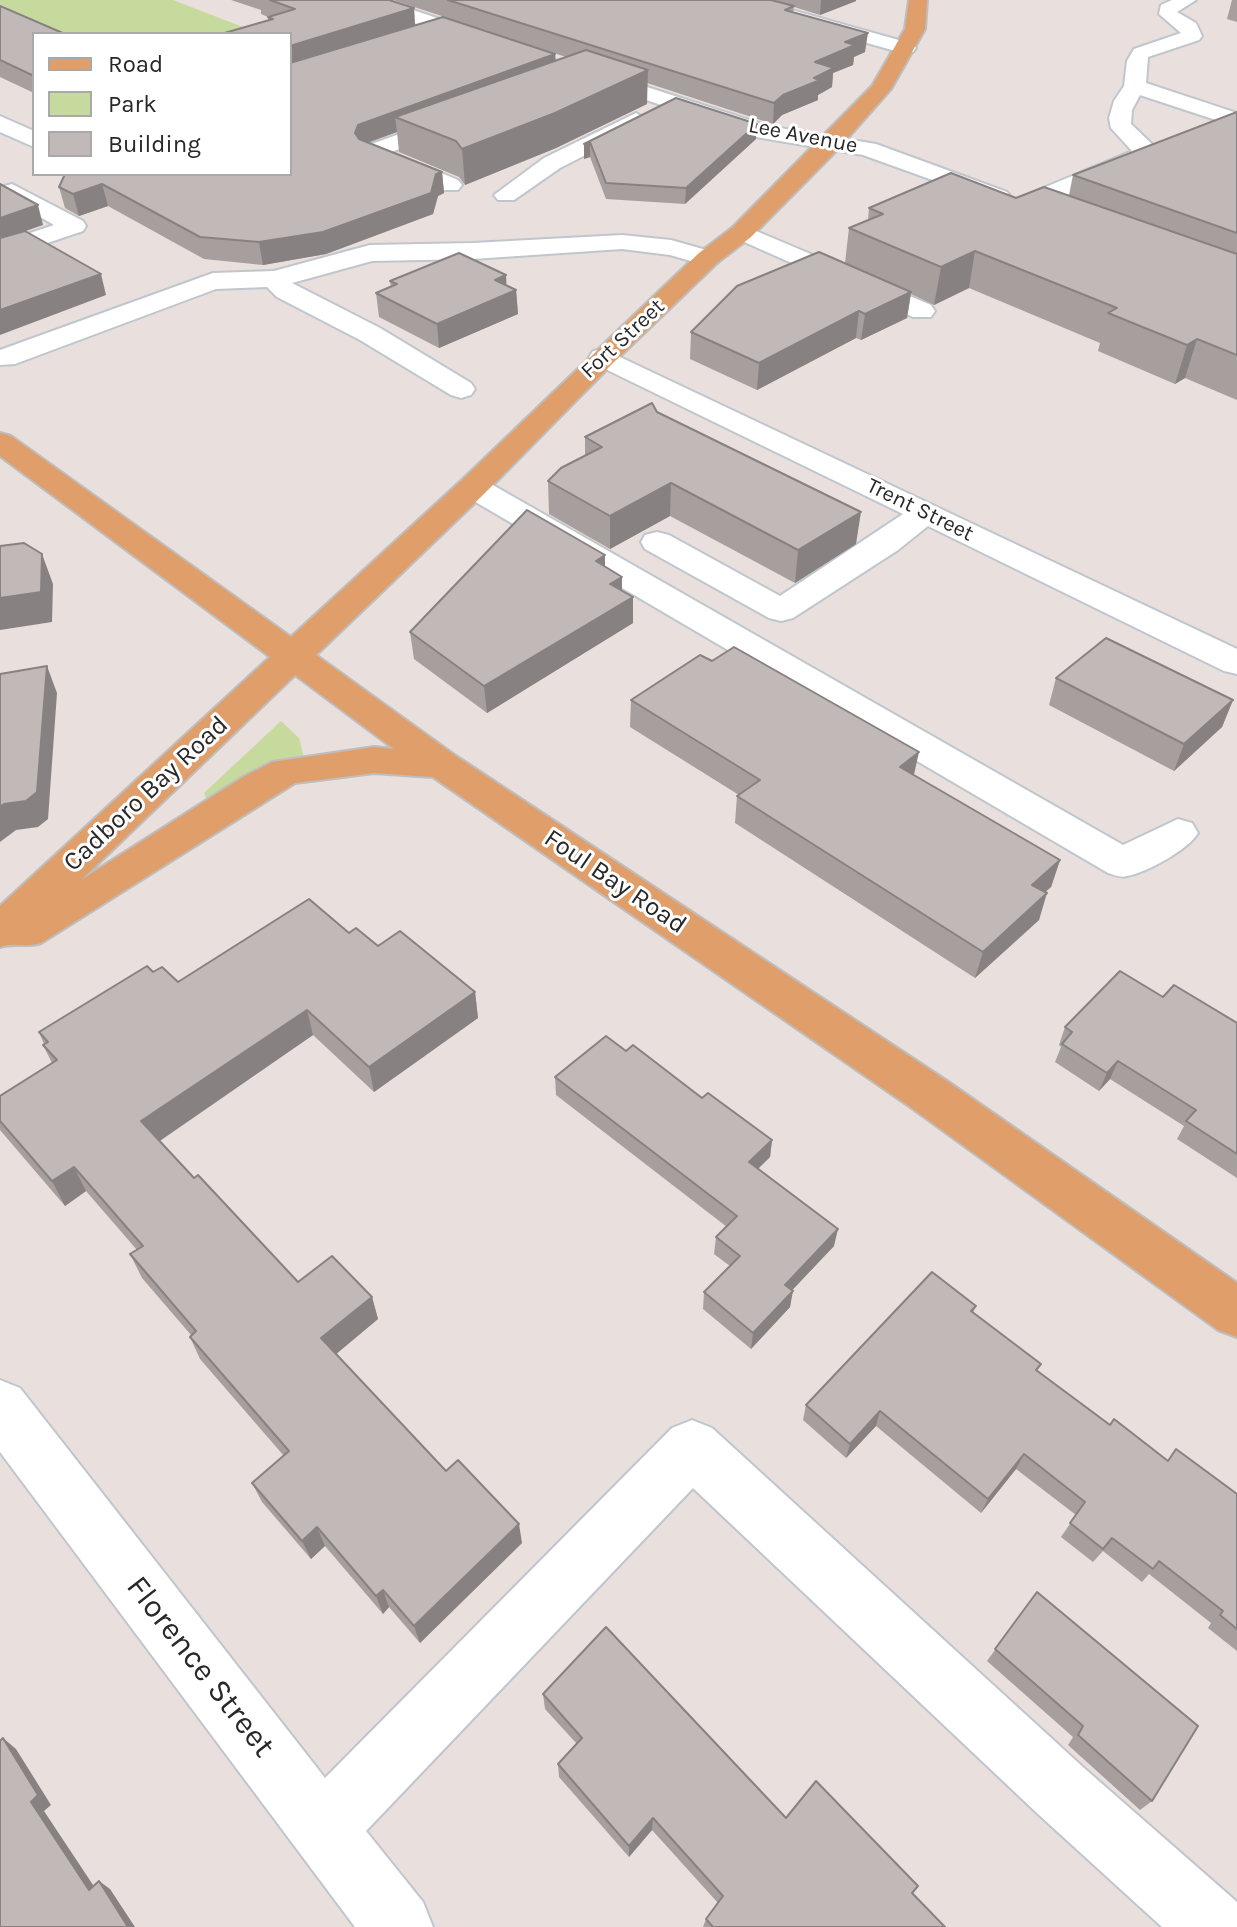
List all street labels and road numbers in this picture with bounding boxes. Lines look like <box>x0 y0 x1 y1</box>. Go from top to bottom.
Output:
street label: Lee Avenue <box>746 112 860 160</box>
street label: Fort Street <box>576 294 670 384</box>
street label: Trent Street <box>862 473 978 547</box>
street label: Cadboro Bay Road <box>57 710 235 878</box>
street label: Foul Bay Road <box>538 823 692 941</box>
street label: Florence Street <box>117 1569 283 1765</box>

